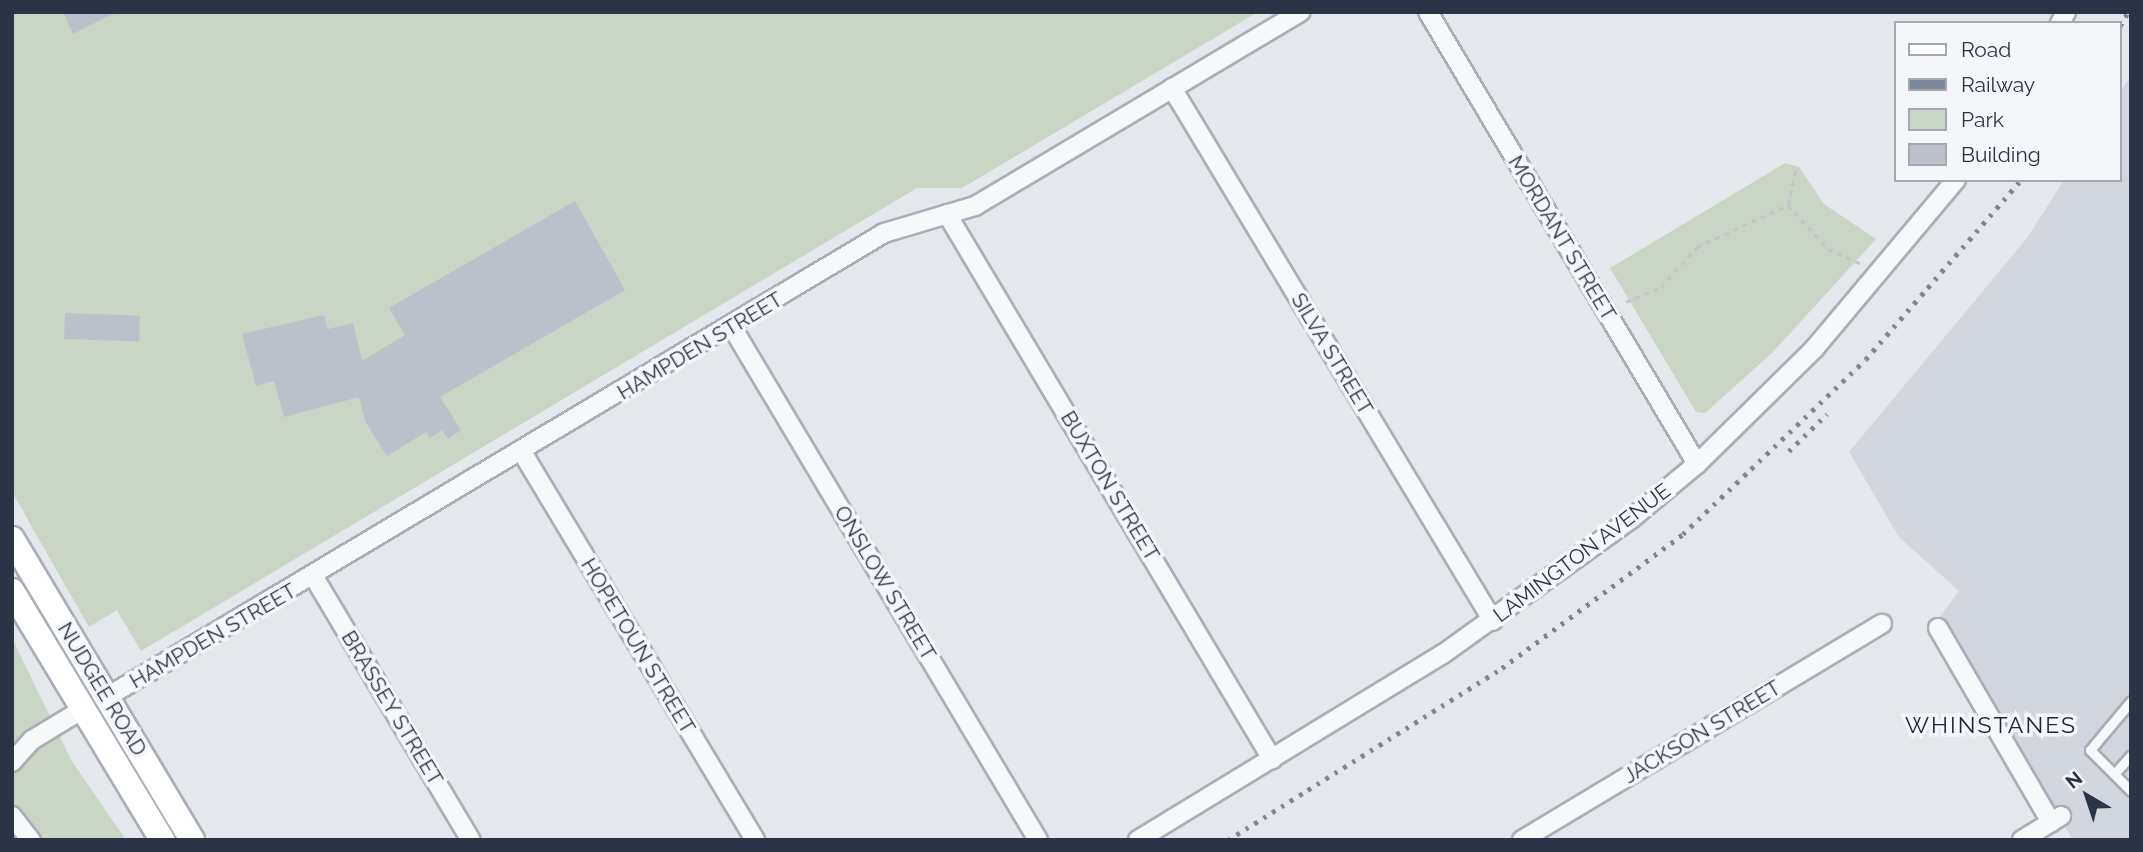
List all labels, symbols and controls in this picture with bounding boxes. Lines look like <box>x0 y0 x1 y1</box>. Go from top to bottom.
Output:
legend <box>1895 21 2122 182</box>
text: Road <box>1961 37 2011 62</box>
text: Railway <box>1961 72 2035 97</box>
text: Park <box>1961 107 2004 132</box>
text: Building <box>1961 142 2041 167</box>
street label: MORDANT STREET <box>1503 151 1621 325</box>
street label: HAMPDEN STREET <box>613 287 787 405</box>
street label: SILVA STREET <box>1286 288 1378 420</box>
street label: BUXTON STREET <box>1055 406 1165 566</box>
street label: LAMINGTON AVENUE <box>1488 478 1676 628</box>
street label: ONSLOW STREET <box>829 501 941 665</box>
street label: HOPETOUN STREET <box>576 554 700 738</box>
street label: HAMPDEN STREET <box>125 578 301 694</box>
street label: NUDGEE ROAD <box>52 618 152 760</box>
street label: BRASSEY STREET <box>336 626 448 790</box>
street label: JACKSON STREET <box>1619 675 1785 789</box>
district label: WHINSTANES <box>1906 711 2076 739</box>
north arrow <box>2052 761 2122 831</box>
text: N <box>2061 767 2086 793</box>

